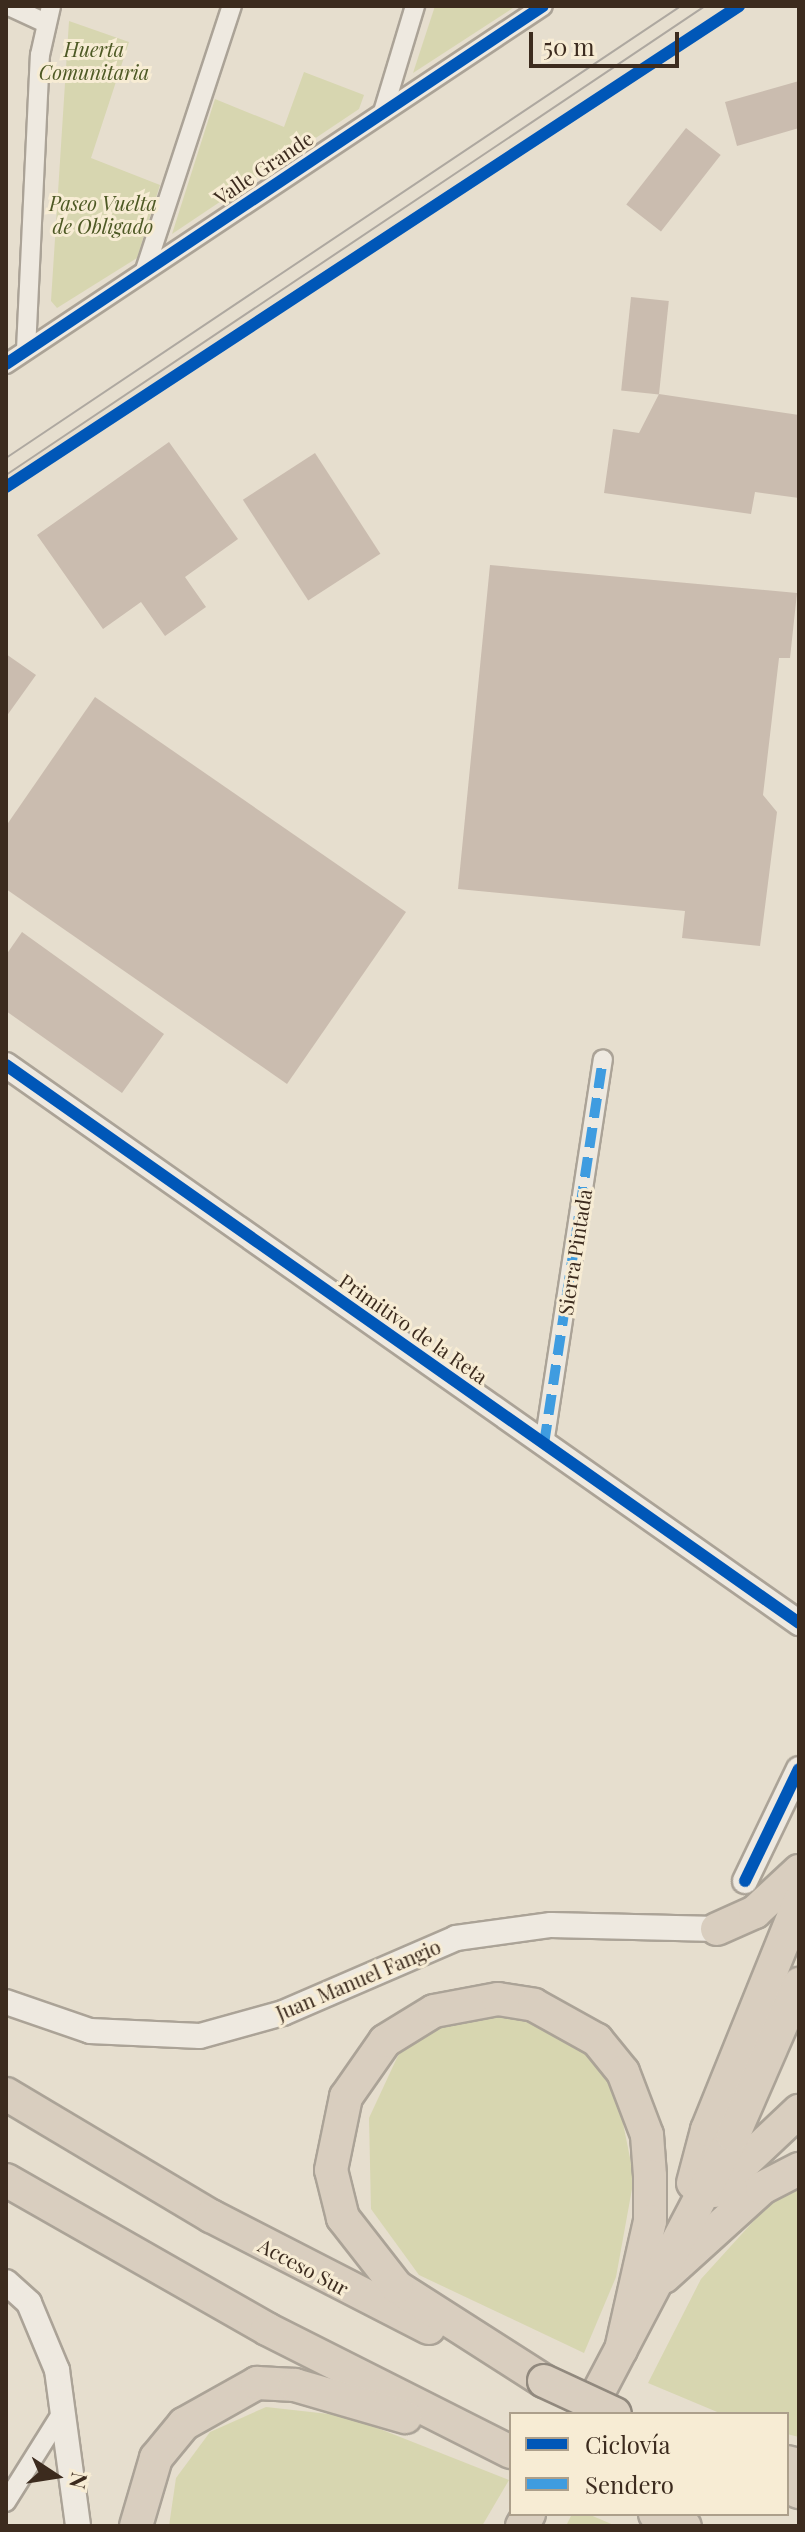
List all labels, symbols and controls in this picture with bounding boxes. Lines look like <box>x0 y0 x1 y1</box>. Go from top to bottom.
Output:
scale bar <box>533 16 683 66</box>
text: 50 m <box>543 30 595 62</box>
park label: Huerta Comunitaria <box>39 37 149 84</box>
street label: Valle Grande <box>209 125 317 209</box>
park label: Paseo Vuelta de Obligado <box>49 191 157 238</box>
street label: Sierra Pintada <box>552 1187 596 1317</box>
street label: Primitivo de la Reta <box>335 1268 493 1388</box>
street label: Juan Manuel Fangio <box>272 1933 444 2025</box>
street label: Acceso Sur <box>255 2232 353 2300</box>
legend <box>509 2412 789 2516</box>
text: Ciclovía <box>585 2428 671 2460</box>
north arrow <box>16 2436 96 2516</box>
text: Sendero <box>585 2468 674 2500</box>
text: N <box>63 2470 96 2492</box>

